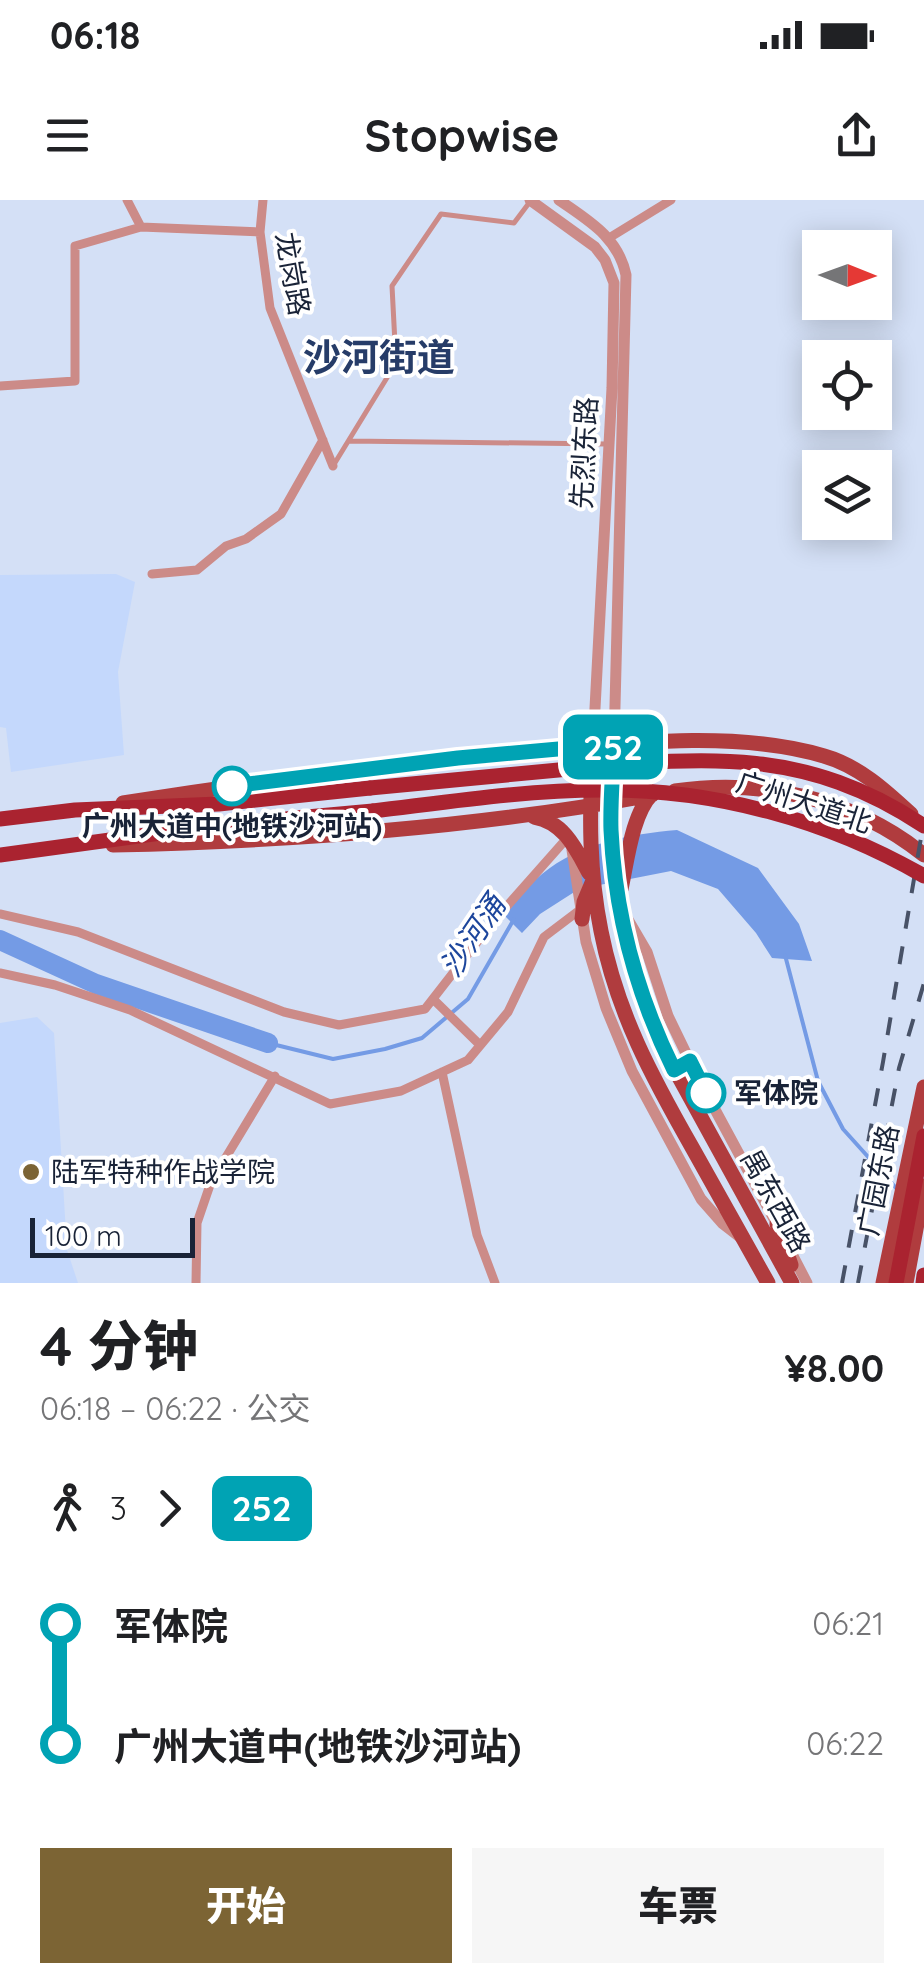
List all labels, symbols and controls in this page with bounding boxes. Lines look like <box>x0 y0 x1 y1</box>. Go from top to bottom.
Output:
text: 06:18 <box>50 11 140 59</box>
text: Stopwise <box>365 107 559 163</box>
icon: menu <box>40 108 95 163</box>
icon: share <box>829 108 884 163</box>
street label: 龙岗路 <box>269 230 318 318</box>
north arrow <box>802 230 892 320</box>
map controls <box>802 230 892 540</box>
district label: 沙河街道 <box>303 333 455 381</box>
button: locate <box>802 340 892 430</box>
street label: 先烈东路 <box>563 396 604 510</box>
button: layers <box>802 450 892 540</box>
line badge: 252 <box>556 714 670 780</box>
text: 252 <box>583 725 643 769</box>
street label: 广州大道北 <box>732 763 876 840</box>
marker: 广州大道中(地铁沙河站) <box>213 767 251 805</box>
place label: 广州大道中(地铁沙河站) <box>82 808 382 843</box>
water label: 沙河涌 <box>431 885 515 983</box>
marker: 军体院 <box>687 1074 725 1112</box>
place label: 军体院 <box>734 1075 818 1110</box>
street label: 广园东路 <box>850 1122 905 1238</box>
street label: 禺东西路 <box>734 1143 819 1258</box>
place label: 陆军特种作战学院 <box>51 1154 275 1189</box>
marker: 陆军特种作战学院 <box>20 1161 42 1183</box>
scale bar <box>30 1213 195 1258</box>
text: 100 m <box>45 1218 122 1253</box>
text: 4 分钟 <box>40 1311 198 1380</box>
text: ¥8.00 <box>784 1344 884 1392</box>
text: 06:18 – 06:22 · 公交 <box>40 1388 311 1428</box>
icon: walk <box>40 1481 95 1536</box>
icon: forward <box>142 1481 197 1536</box>
text: 252 <box>232 1486 292 1530</box>
text: 3 <box>110 1488 127 1528</box>
text: 军体院 <box>114 1602 228 1650</box>
text: 06:21 <box>812 1603 884 1643</box>
text: 广州大道中(地铁沙河站) <box>114 1722 521 1770</box>
text: 06:22 <box>806 1723 884 1763</box>
button: 开始 <box>40 1848 452 1963</box>
button: 车票 <box>472 1848 884 1963</box>

